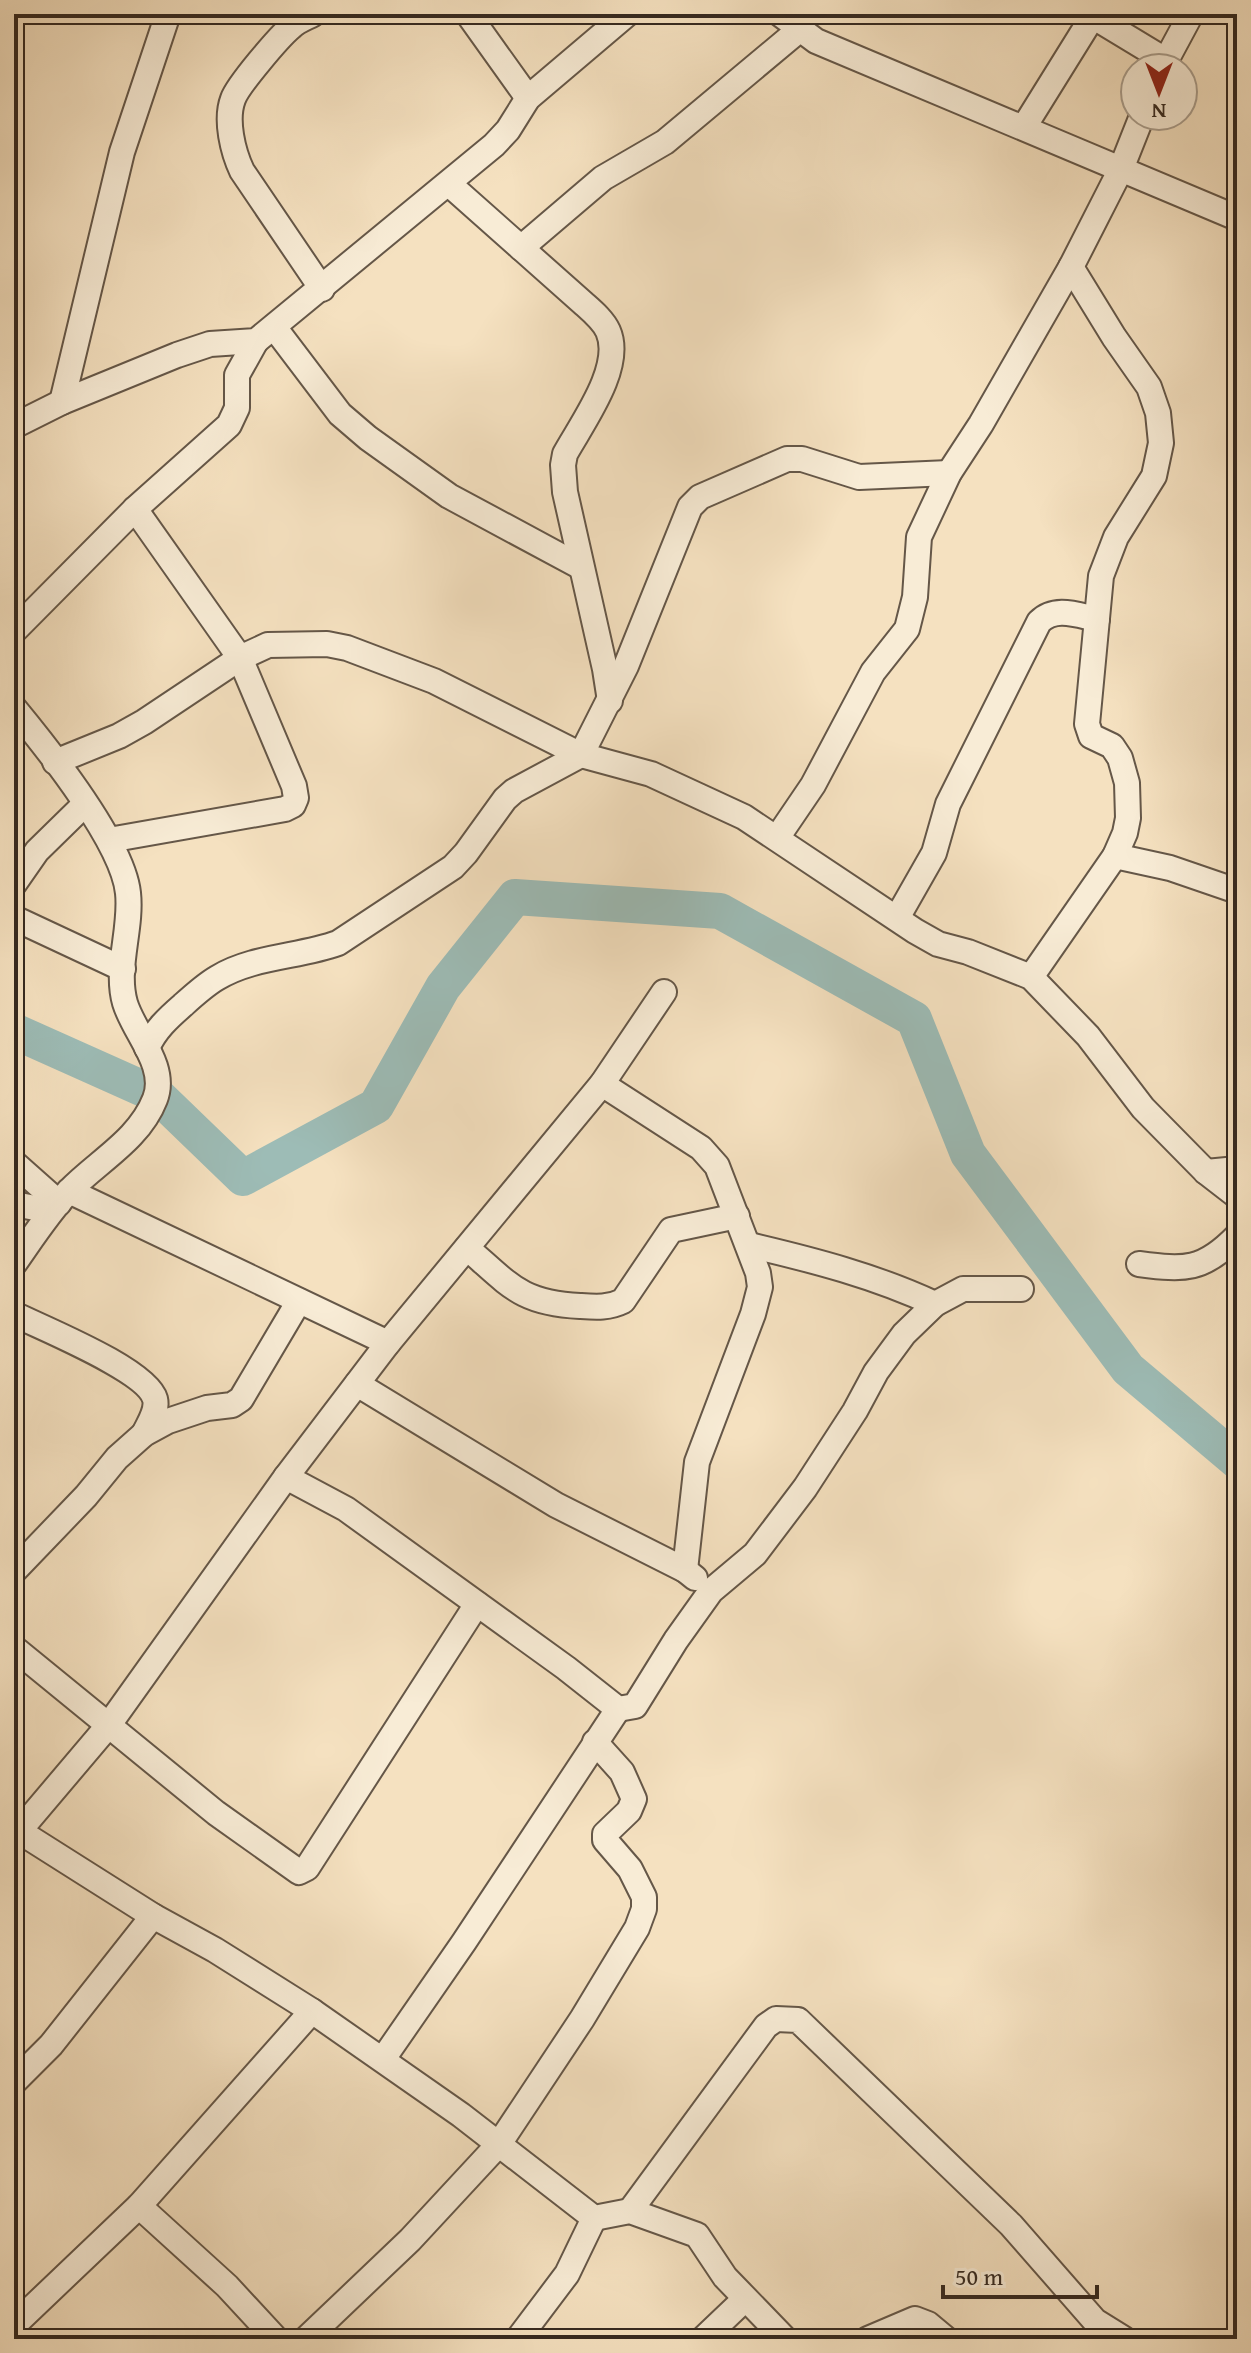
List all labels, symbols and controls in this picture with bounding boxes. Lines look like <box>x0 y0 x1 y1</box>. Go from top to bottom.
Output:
north arrow <box>1119 52 1199 132</box>
text: N <box>1151 96 1166 128</box>
scale bar <box>943 2249 1097 2299</box>
text: 50 m <box>955 2259 1003 2294</box>

